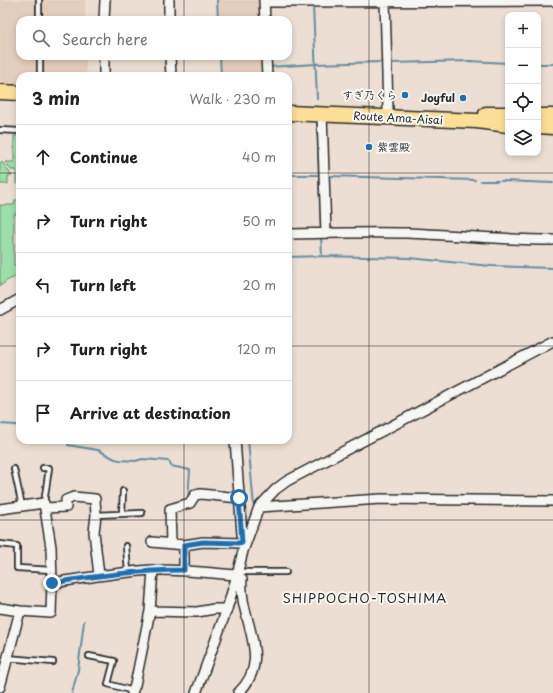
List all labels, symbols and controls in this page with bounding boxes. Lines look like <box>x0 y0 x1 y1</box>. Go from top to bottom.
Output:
map controls <box>505 12 541 156</box>
button: + <box>505 12 541 48</box>
search box <box>16 16 292 60</box>
icon: search <box>30 27 52 49</box>
text: Search here <box>62 27 148 50</box>
button: − <box>505 48 541 84</box>
button: locate <box>505 84 541 120</box>
text: 3 min <box>32 85 80 111</box>
place label: すぎ乃くら <box>342 86 397 103</box>
text: Walk · 230 m <box>189 89 276 108</box>
place label: Joyful <box>421 89 455 106</box>
marker: すぎ乃くら <box>400 90 410 100</box>
marker: Joyful <box>458 93 468 103</box>
street label: Route Ama-Aisai <box>353 107 443 128</box>
button: layers <box>505 120 541 156</box>
place label: 紫雲殿 <box>377 138 410 155</box>
marker: 紫雲殿 <box>364 142 374 152</box>
text: Continue <box>70 145 138 168</box>
icon: ahead <box>32 146 54 168</box>
text: 40 m <box>242 147 276 166</box>
text: Turn right <box>70 209 147 232</box>
icon: right <box>32 210 54 232</box>
text: 50 m <box>242 211 276 230</box>
text: Turn left <box>70 273 136 296</box>
icon: left <box>32 274 54 296</box>
text: 20 m <box>242 275 276 294</box>
text: Turn right <box>70 337 147 360</box>
icon: right <box>32 338 54 360</box>
text: 120 m <box>237 339 276 358</box>
text: Arrive at destination <box>70 401 231 424</box>
icon: arrive <box>32 402 54 424</box>
route start <box>230 489 248 507</box>
route end <box>43 574 61 592</box>
district label: SHIPPOCHO-TOSHIMA <box>283 588 447 607</box>

